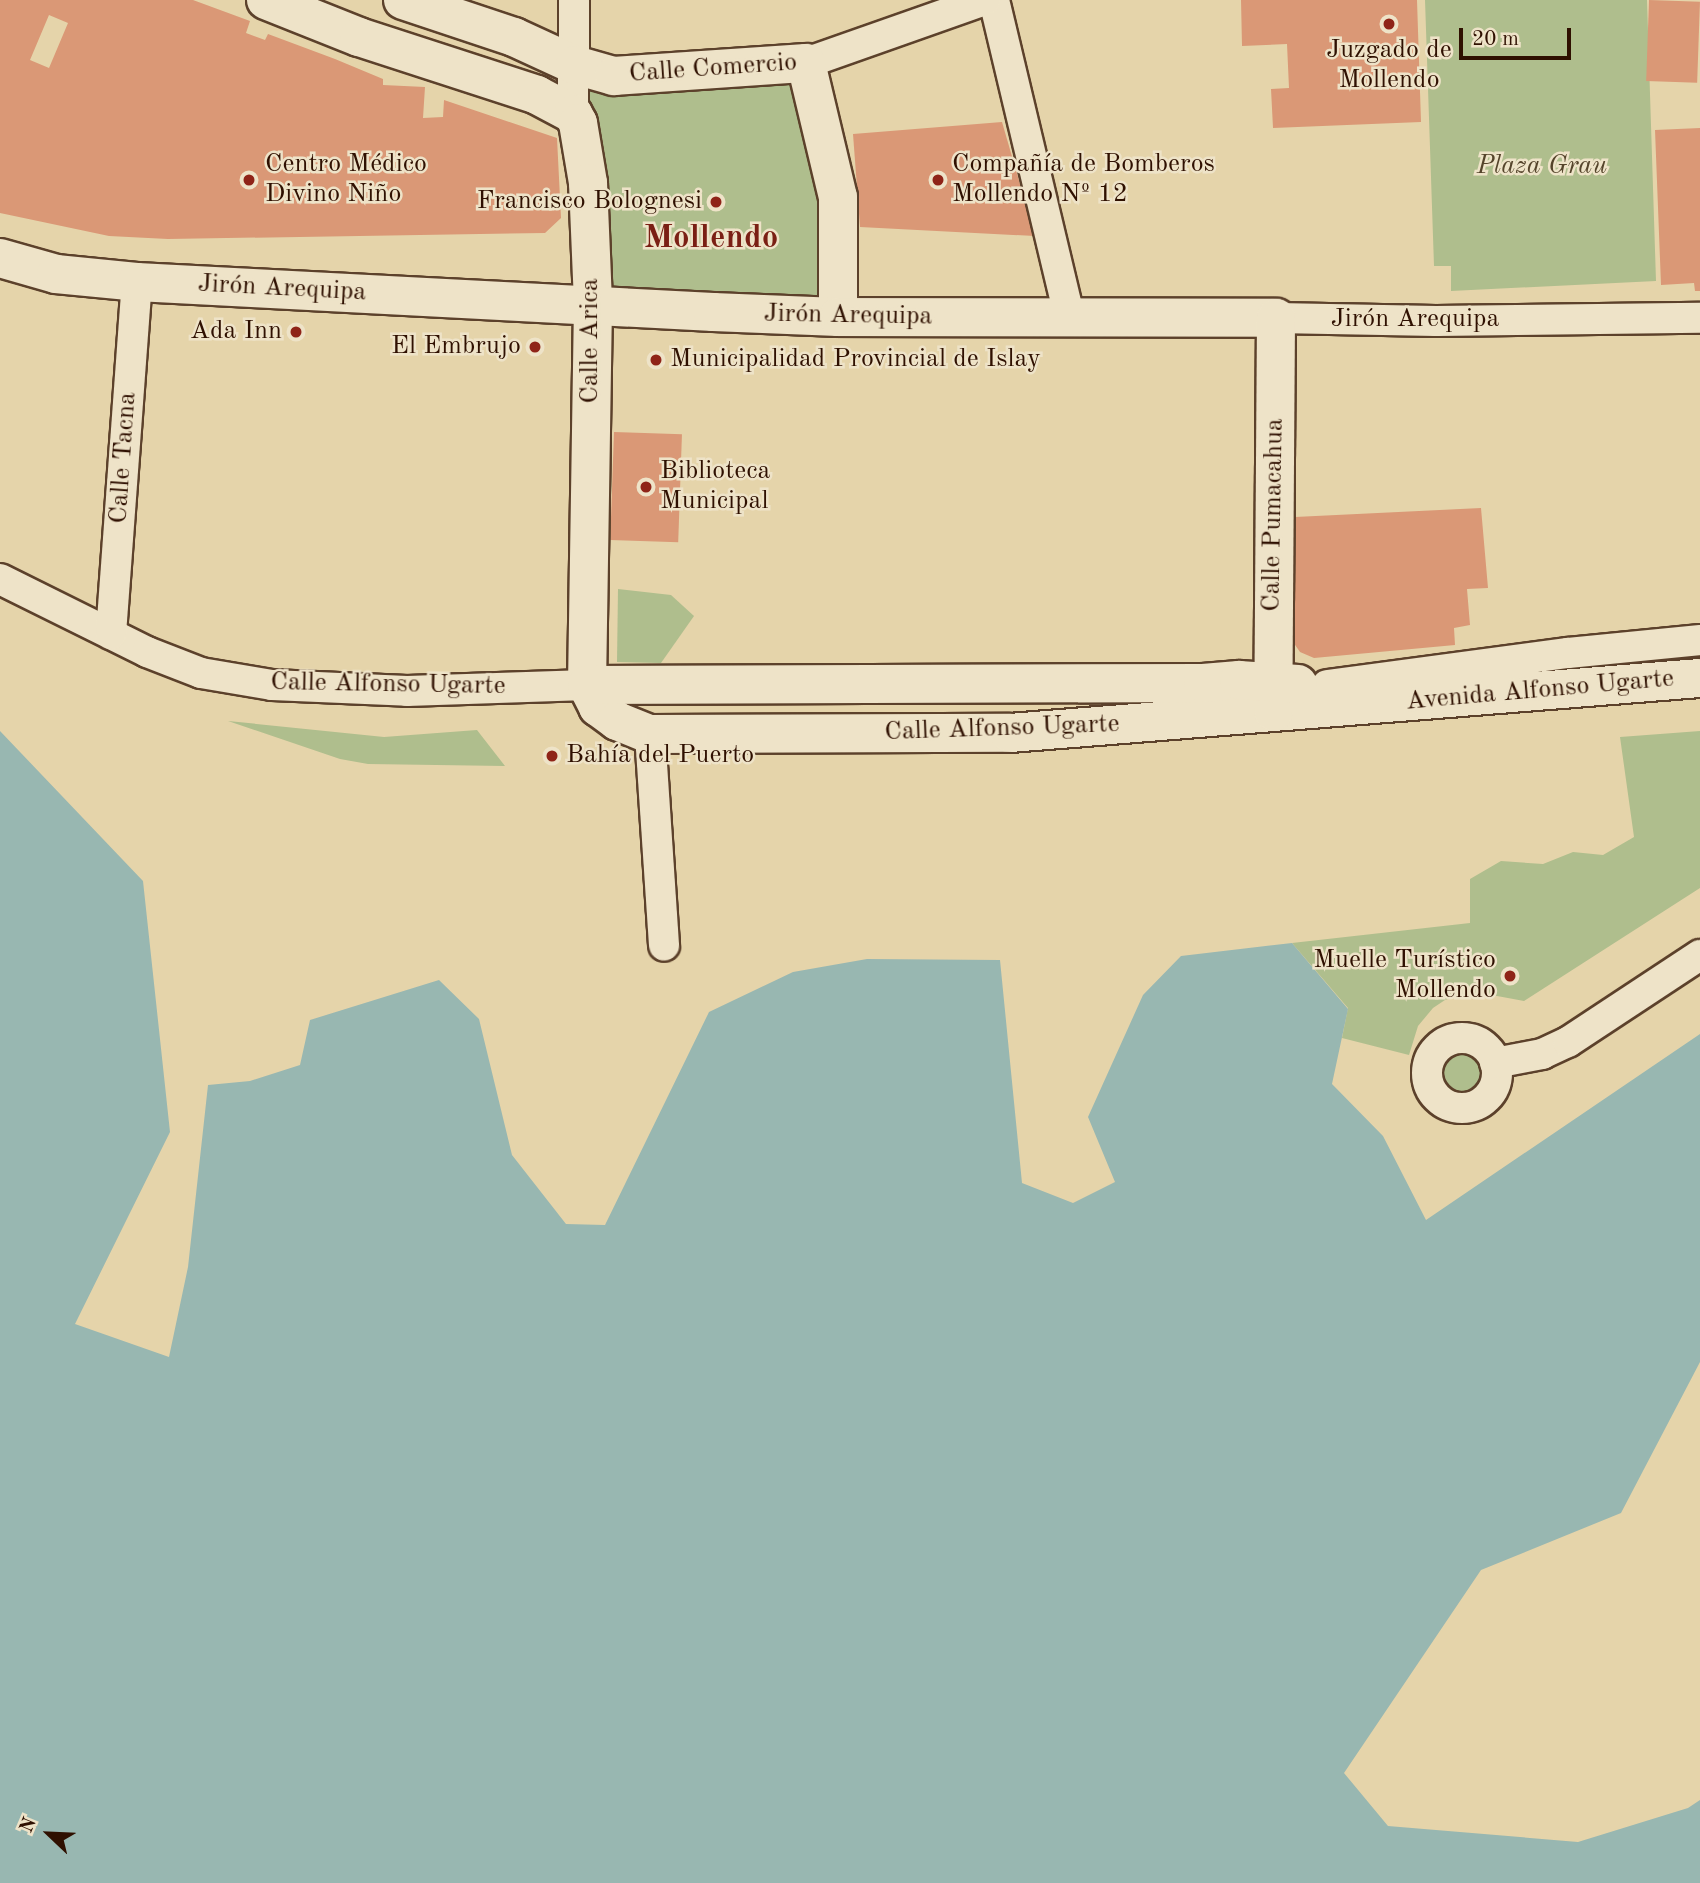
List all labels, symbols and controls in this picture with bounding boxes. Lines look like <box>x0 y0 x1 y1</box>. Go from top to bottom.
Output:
scale bar <box>1462 14 1574 58</box>
marker: Juzgado de Mollendo <box>1381 16 1397 32</box>
text: 20 m <box>1472 29 1519 50</box>
place label: Juzgado de Mollendo <box>1326 35 1452 96</box>
street label: Calle Comercio <box>628 48 798 90</box>
place label: Centro Médico Divino Niño <box>265 149 427 210</box>
place label: Compañía de Bomberos Mollendo Nº 12 <box>952 149 1215 210</box>
park label: Plaza Grau <box>1477 151 1607 183</box>
marker: Centro Médico Divino Niño <box>239 170 259 190</box>
marker: Compañía de Bomberos Mollendo Nº 12 <box>930 172 946 188</box>
place label: Francisco Bolognesi <box>477 186 702 218</box>
marker: Francisco Bolognesi <box>708 194 724 210</box>
district label: Mollendo <box>644 219 778 259</box>
street label: Jirón Arequipa <box>197 269 367 309</box>
street label: Calle Arica <box>575 278 607 404</box>
street label: Jirón Arequipa <box>763 299 933 333</box>
street label: Jirón Arequipa <box>1331 304 1499 336</box>
place label: Ada Inn <box>190 316 282 348</box>
marker: Ada Inn <box>288 324 304 340</box>
place label: El Embrujo <box>391 331 521 363</box>
marker: El Embrujo <box>527 339 543 355</box>
place label: Municipalidad Provincial de Islay <box>670 344 1041 376</box>
marker: Municipalidad Provincial de Islay <box>648 352 664 368</box>
street label: Calle Tacna <box>104 391 144 525</box>
street label: Calle Pumacahua <box>1257 418 1291 612</box>
place label: Biblioteca Municipal <box>660 456 770 518</box>
marker: Biblioteca Municipal <box>638 479 654 495</box>
street label: Avenida Alfonso Ugarte <box>1405 664 1675 718</box>
street label: Calle Alfonso Ugarte <box>270 667 506 703</box>
street label: Calle Alfonso Ugarte <box>884 709 1120 749</box>
place label: Bahía del Puerto <box>566 740 754 772</box>
marker: Bahía del Puerto <box>544 748 560 764</box>
place label: Muelle Turístico Mollendo <box>1313 945 1496 1006</box>
marker: Muelle Turístico Mollendo <box>1502 968 1518 984</box>
north arrow <box>14 1799 84 1869</box>
text: N <box>18 1815 41 1836</box>

